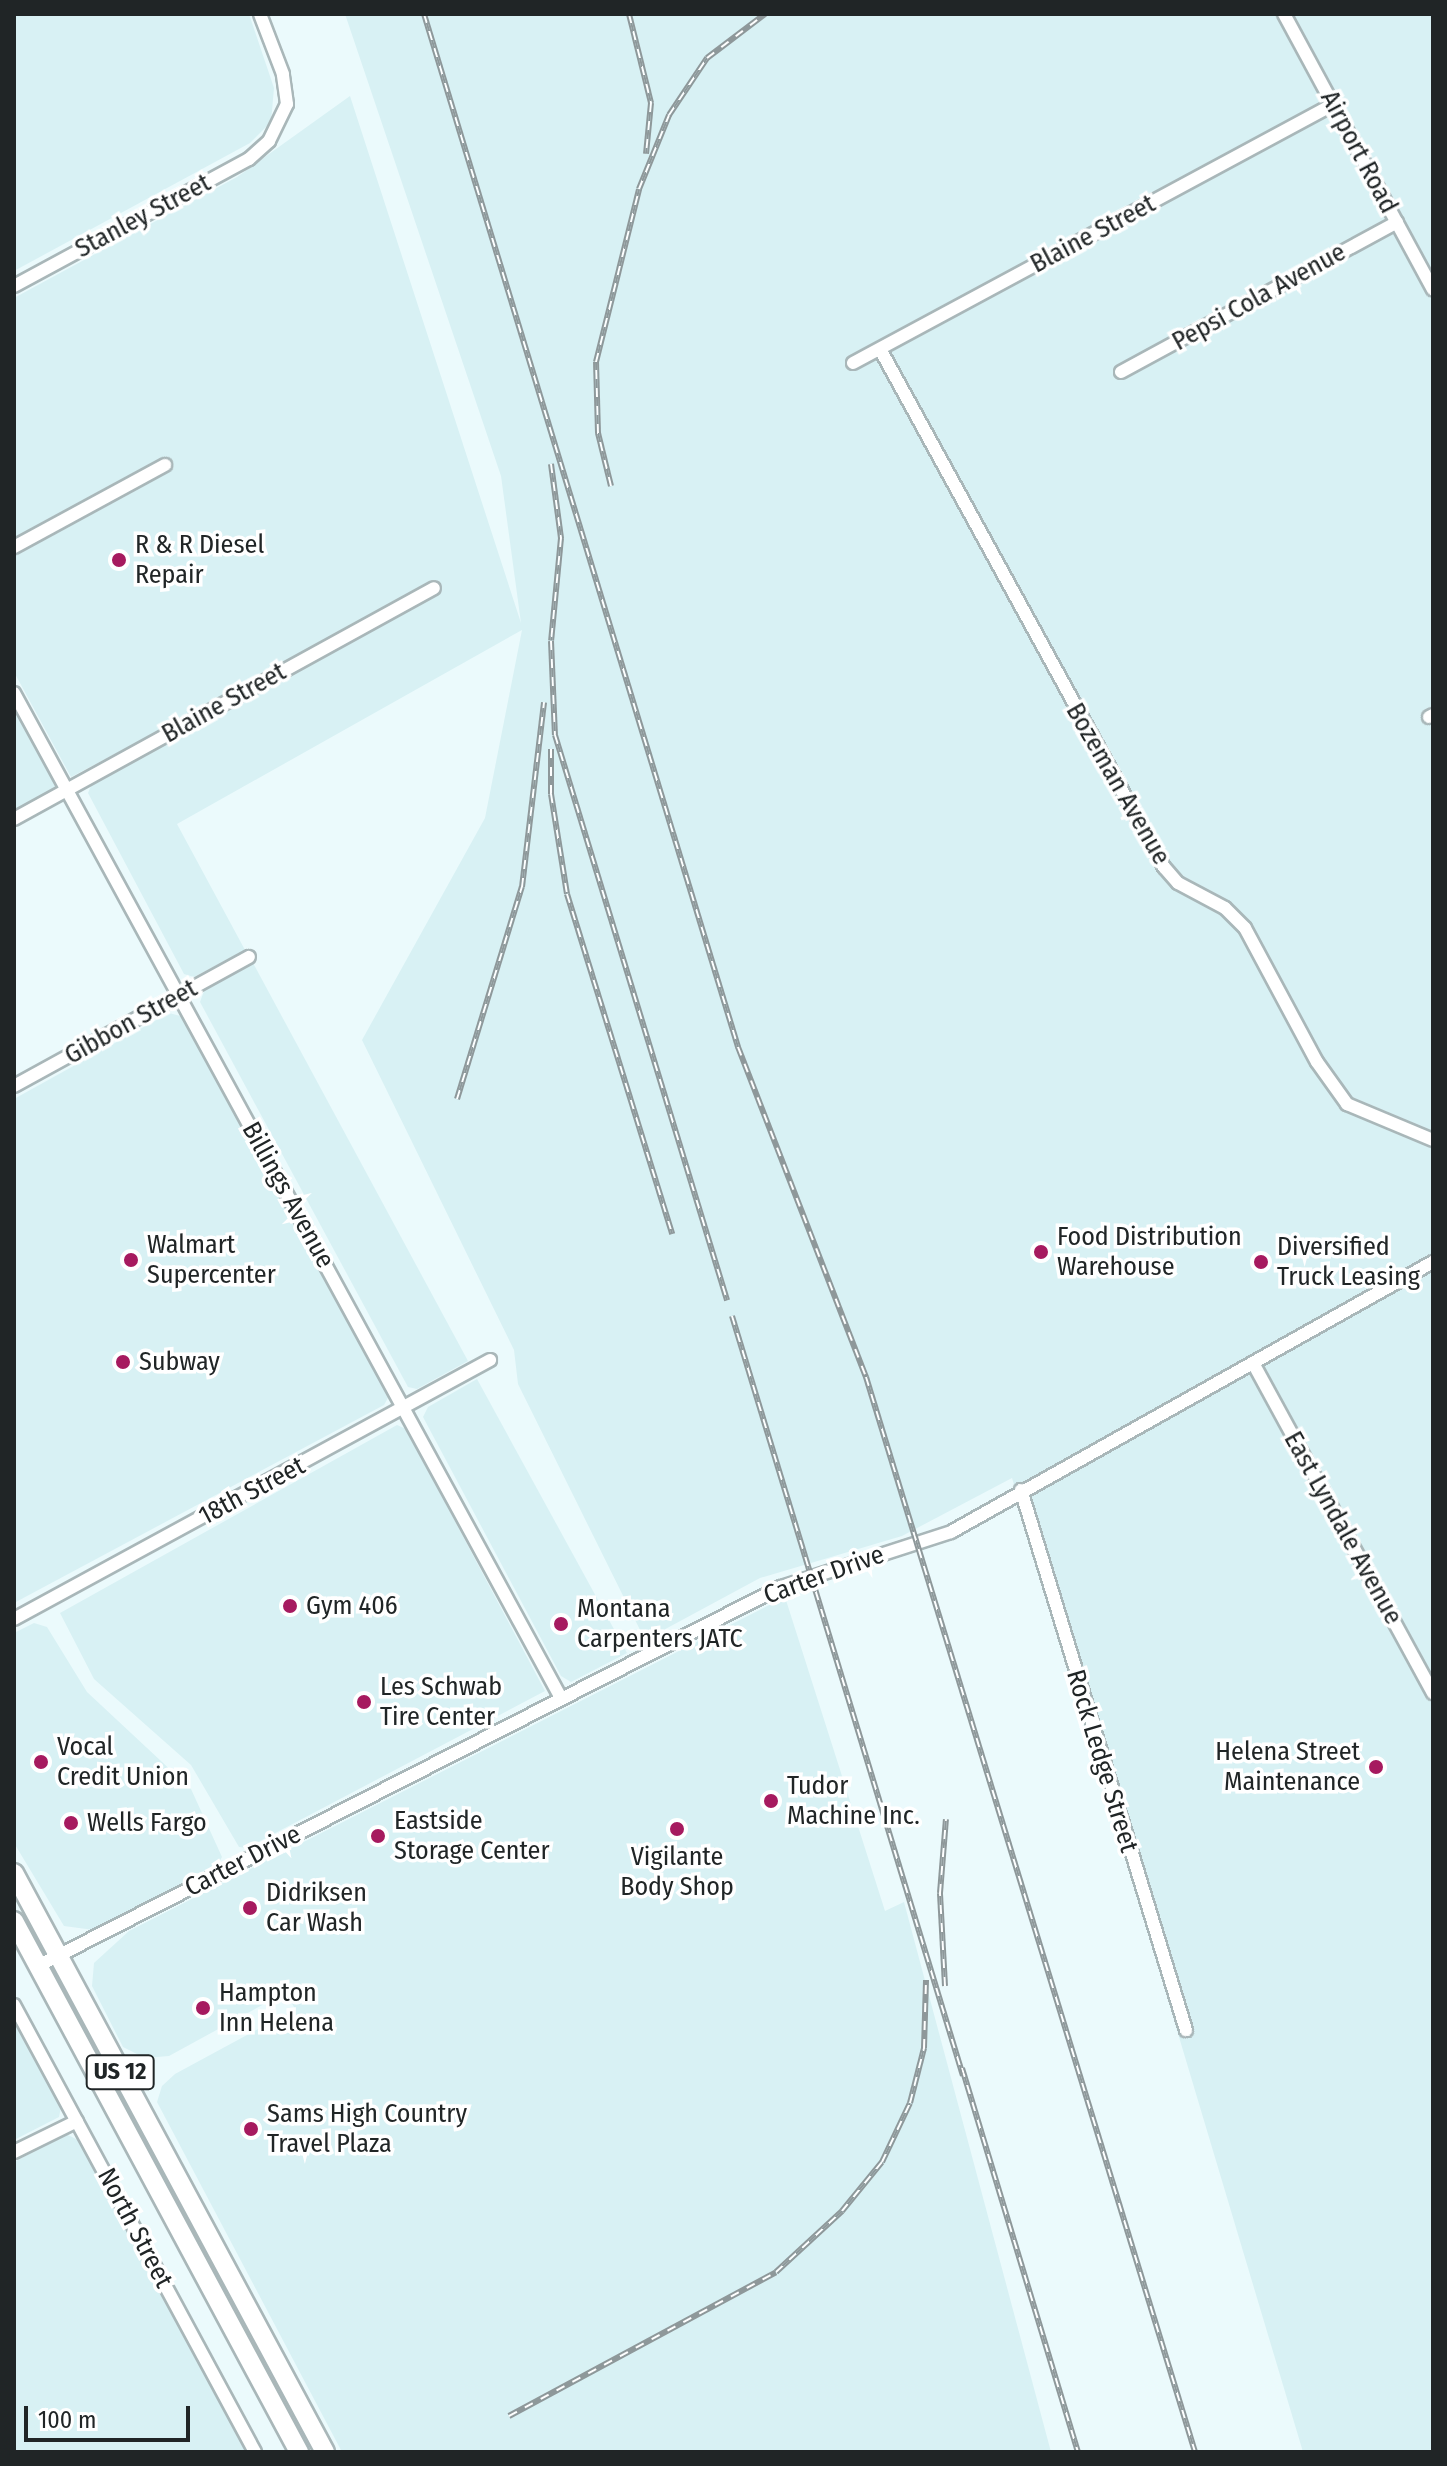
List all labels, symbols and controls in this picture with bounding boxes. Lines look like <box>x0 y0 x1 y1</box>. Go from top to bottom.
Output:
street label: Airport Road <box>1314 85 1404 219</box>
street label: Stanley Street <box>70 167 216 265</box>
street label: Blaine Street <box>1025 188 1161 280</box>
street label: Pepsi Cola Avenue <box>1167 236 1351 358</box>
place label: R & R Diesel Repair <box>135 529 264 590</box>
marker: R & R Diesel Repair <box>110 551 128 569</box>
street label: Blaine Street <box>157 656 291 750</box>
street label: Bozeman Avenue <box>1059 698 1177 870</box>
street label: Gibbon Street <box>59 973 203 1071</box>
street label: Billings Avenue <box>235 1117 341 1273</box>
place label: Food Distribution Warehouse <box>1057 1221 1242 1282</box>
place label: Walmart Supercenter <box>147 1229 276 1290</box>
place label: Diversified Truck Leasing <box>1277 1231 1420 1292</box>
marker: Food Distribution Warehouse <box>1032 1243 1050 1261</box>
marker: Walmart Supercenter <box>122 1251 140 1269</box>
marker: Diversified Truck Leasing <box>1252 1253 1270 1271</box>
place label: Subway <box>139 1346 220 1378</box>
marker: Subway <box>114 1353 132 1371</box>
street label: East Lyndale Avenue <box>1277 1426 1409 1630</box>
street label: 18th Street <box>194 1450 310 1532</box>
street label: Carter Drive <box>759 1539 889 1611</box>
place label: Gym 406 <box>306 1590 398 1622</box>
place label: Montana Carpenters JATC <box>577 1593 743 1654</box>
marker: Gym 406 <box>281 1597 299 1615</box>
marker: Montana Carpenters JATC <box>552 1615 570 1633</box>
street label: Rock Ledge Street <box>1059 1666 1145 1856</box>
place label: Les Schwab Tire Center <box>380 1671 502 1732</box>
marker: Les Schwab Tire Center <box>355 1693 373 1711</box>
place label: Vocal Credit Union <box>57 1731 189 1792</box>
place label: Helena Street Maintenance <box>1215 1736 1360 1798</box>
marker: Vocal Credit Union <box>32 1753 50 1771</box>
marker: Helena Street Maintenance <box>1367 1758 1385 1776</box>
place label: Tudor Machine Inc. <box>787 1770 920 1832</box>
marker: Tudor Machine Inc. <box>762 1792 780 1810</box>
place label: Eastside Storage Center <box>394 1805 549 1866</box>
place label: Wells Fargo <box>87 1807 207 1839</box>
marker: Wells Fargo <box>62 1814 80 1832</box>
street label: Carter Drive <box>180 1819 306 1903</box>
marker: Vigilante Body Shop <box>668 1820 686 1838</box>
marker: Eastside Storage Center <box>369 1827 387 1845</box>
place label: Vigilante Body Shop <box>620 1841 734 1902</box>
place label: Didriksen Car Wash <box>266 1877 367 1938</box>
marker: Didriksen Car Wash <box>241 1899 259 1917</box>
place label: Hampton Inn Helena <box>219 1977 334 2038</box>
marker: Hampton Inn Helena <box>194 1999 212 2017</box>
road number: US 12 <box>84 2052 156 2092</box>
place label: Sams High Country Travel Plaza <box>267 2098 467 2160</box>
marker: Sams High Country Travel Plaza <box>242 2120 260 2138</box>
street label: North Street <box>91 2163 179 2293</box>
scale bar <box>28 2390 194 2440</box>
text: 100 m <box>38 2406 96 2434</box>

